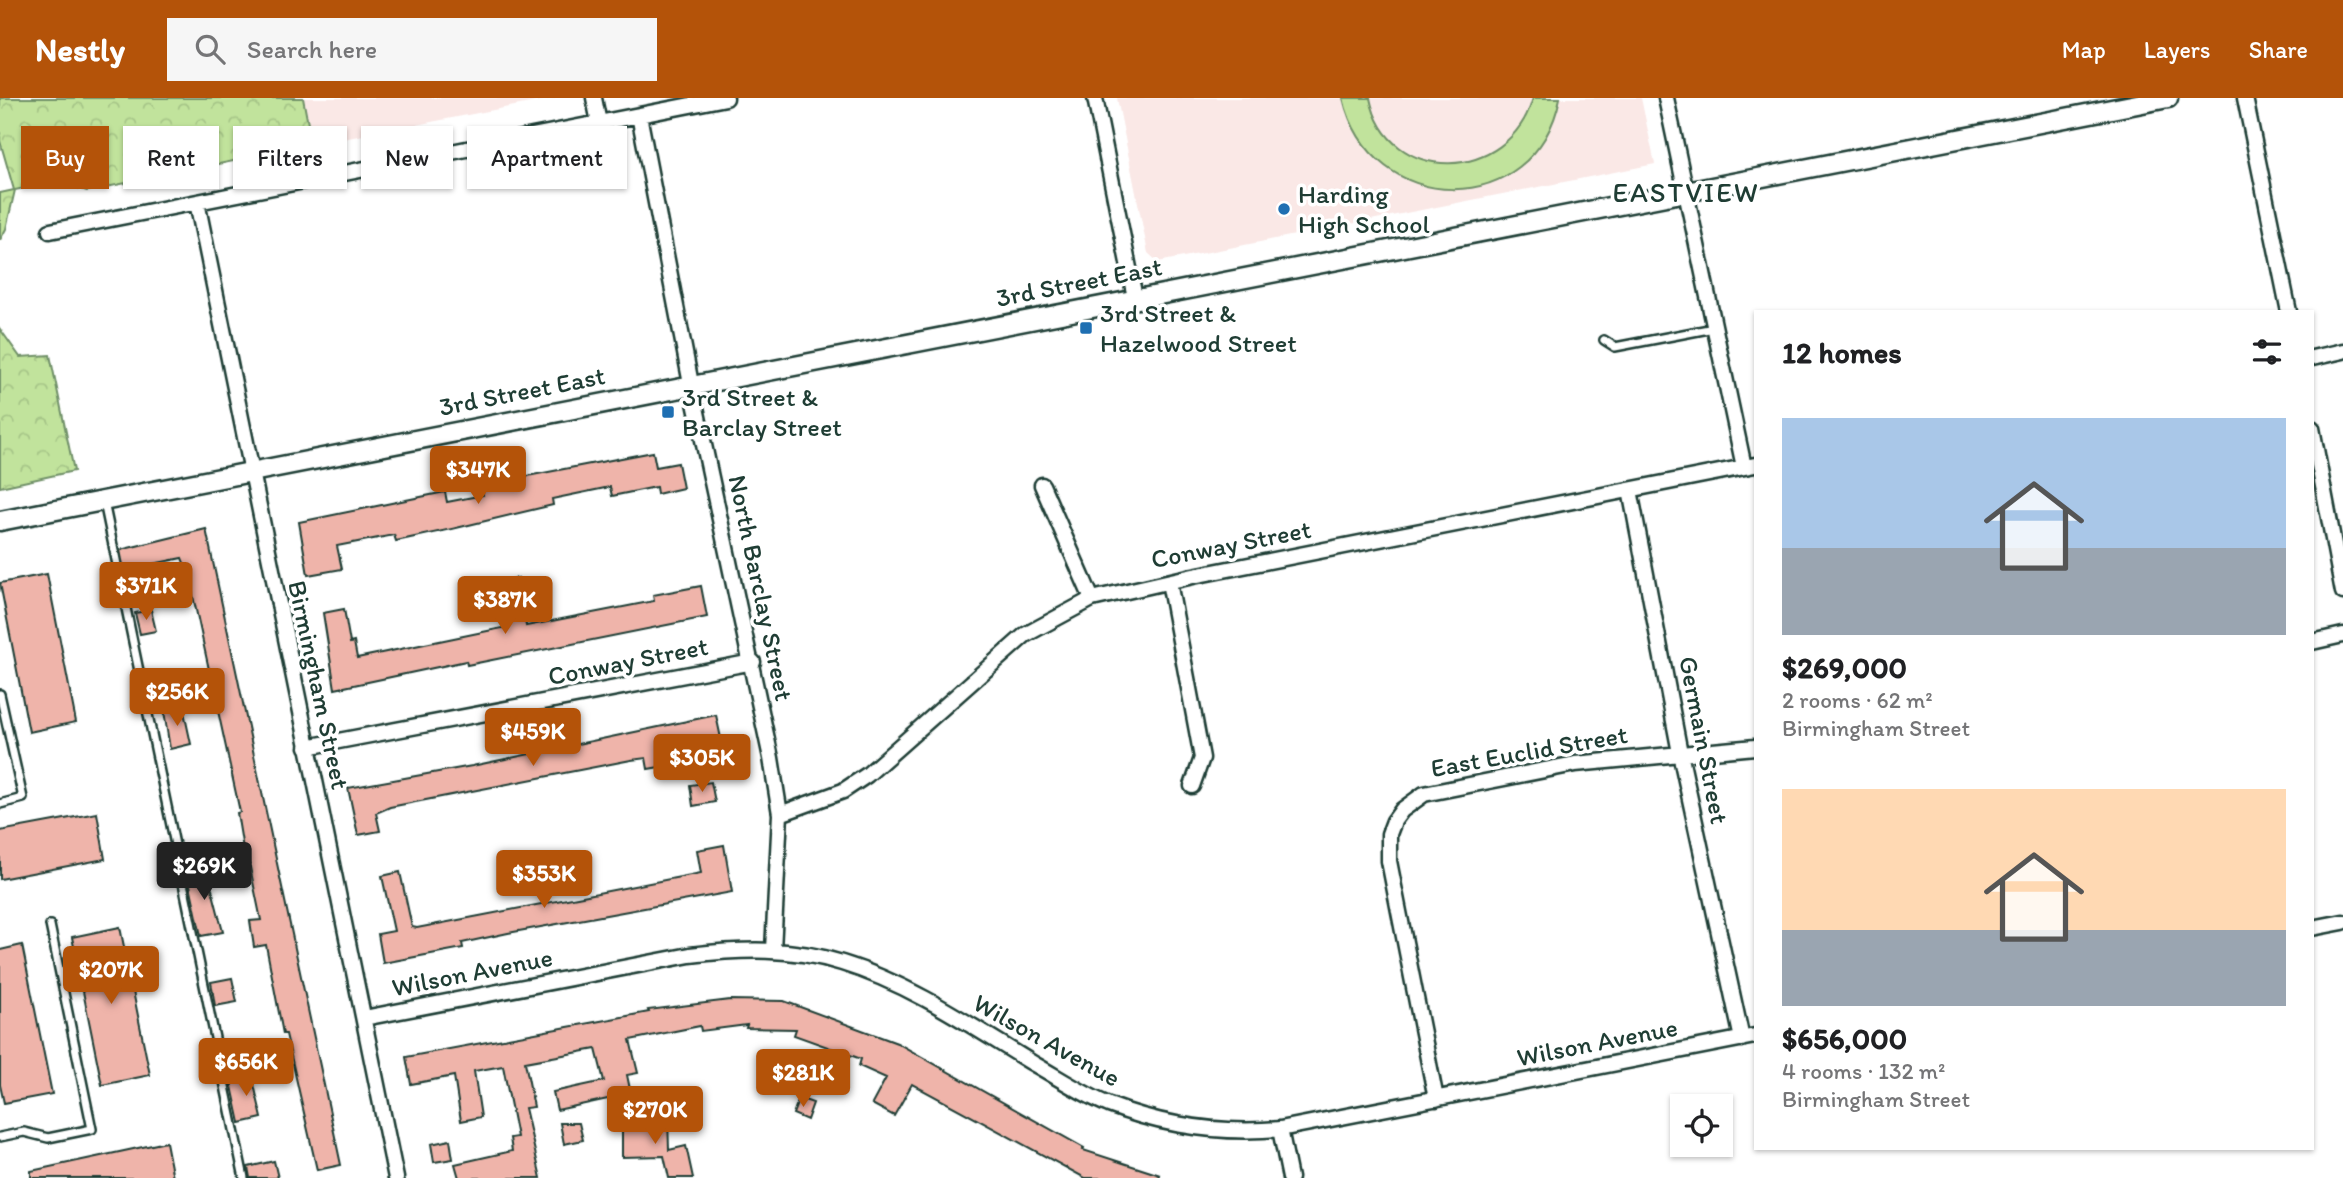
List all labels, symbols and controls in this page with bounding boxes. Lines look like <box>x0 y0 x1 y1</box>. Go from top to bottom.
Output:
search box <box>167 18 657 81</box>
text: Nestly <box>35 30 125 69</box>
icon: search <box>191 30 229 68</box>
text: Search here <box>247 33 377 65</box>
text: Map <box>2062 35 2106 64</box>
text: Layers <box>2144 35 2211 64</box>
text: Share <box>2249 35 2308 64</box>
chip: Buy <box>21 126 109 189</box>
chip: Rent <box>123 126 219 189</box>
chip: Filters <box>233 126 347 189</box>
chip: New <box>361 126 453 189</box>
chip: Apartment <box>467 126 627 189</box>
district label: EASTVIEW <box>1612 175 1760 209</box>
place label: Harding High School <box>1298 178 1430 240</box>
marker: Harding High School <box>1276 201 1292 217</box>
street label: 3rd Street East <box>993 250 1165 314</box>
place label: 3rd Street & Hazelwood Street <box>1100 297 1297 359</box>
marker: 3rd Street & Hazelwood Street <box>1078 320 1094 336</box>
icon: filters <box>2248 333 2286 371</box>
text: 12 homes <box>1782 334 1902 371</box>
street label: 3rd Street East <box>436 359 608 423</box>
place label: 3rd Street & Barclay Street <box>682 381 842 443</box>
marker: 3rd Street & Barclay Street <box>660 404 676 420</box>
pin: $347K <box>429 446 527 506</box>
text: $347K <box>446 455 510 483</box>
icon: home <box>1971 463 2097 589</box>
street label: North Barclay Street <box>721 472 801 704</box>
street label: Conway Street <box>1148 513 1314 575</box>
pin: $371K <box>97 562 195 622</box>
text: $371K <box>116 571 176 599</box>
pin: $387K <box>456 576 554 636</box>
street label: Birmingham Street <box>281 578 357 793</box>
text: $387K <box>474 585 536 613</box>
street label: Conway Street <box>545 630 711 692</box>
text: $269,000 <box>1782 649 1907 686</box>
street label: Germain Street <box>1672 653 1736 827</box>
pin: $256K <box>128 668 226 728</box>
text: $256K <box>146 677 208 705</box>
text: 2 rooms · 62 m² <box>1782 686 1933 714</box>
pin: $459K <box>484 708 582 768</box>
text: Birmingham Street <box>1782 714 1970 742</box>
text: $459K <box>501 717 565 745</box>
street label: East Euclid Street <box>1428 718 1630 784</box>
pin: $305K <box>653 734 751 794</box>
text: $305K <box>669 743 735 771</box>
icon: home <box>1971 834 2097 960</box>
pin: $269K <box>155 842 253 902</box>
pin: $353K <box>495 850 593 910</box>
text: $269K <box>173 851 235 879</box>
text: $353K <box>512 859 576 887</box>
street label: Wilson Avenue <box>389 941 555 1003</box>
pin: $207K <box>62 946 160 1006</box>
text: $207K <box>79 955 143 983</box>
street label: Wilson Avenue <box>968 986 1126 1094</box>
street label: Wilson Avenue <box>1514 1011 1680 1073</box>
text: $656,000 <box>1782 1020 1907 1057</box>
pin: $656K <box>197 1038 295 1098</box>
text: $656K <box>215 1047 277 1075</box>
pin: $281K <box>754 1049 852 1109</box>
text: 4 rooms · 132 m² <box>1782 1057 1945 1085</box>
text: $281K <box>772 1058 834 1086</box>
text: Birmingham Street <box>1782 1085 1970 1113</box>
pin: $270K <box>606 1086 704 1146</box>
map controls <box>1670 1094 1733 1157</box>
button: locate <box>1670 1094 1733 1157</box>
text: $270K <box>623 1095 687 1123</box>

